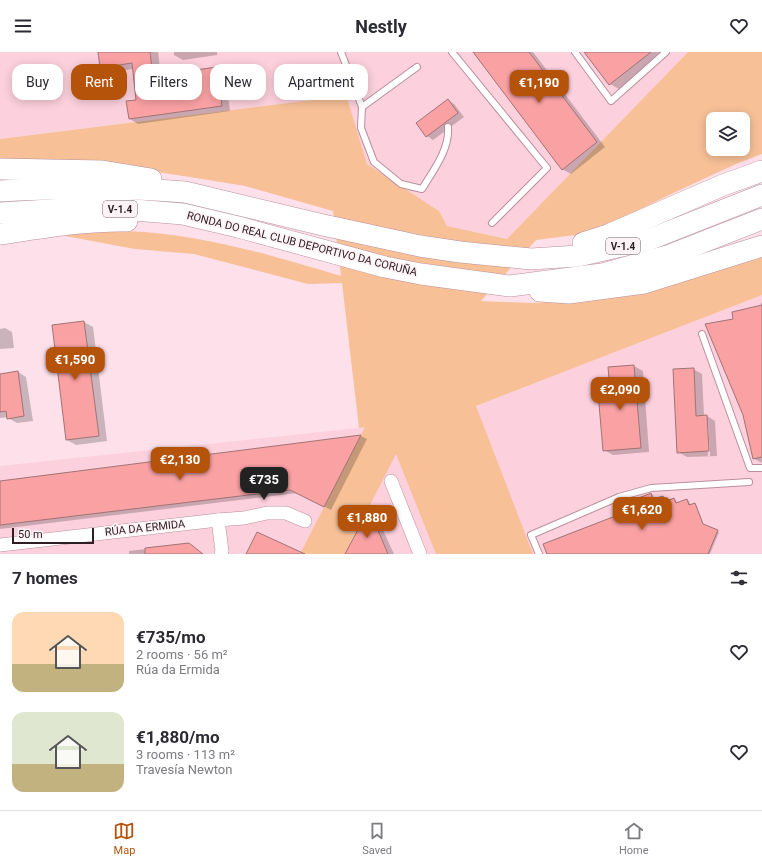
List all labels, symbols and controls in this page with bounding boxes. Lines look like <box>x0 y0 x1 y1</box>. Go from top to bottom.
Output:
icon: menu <box>12 15 34 37</box>
icon: heart <box>728 15 750 37</box>
text: Nestly <box>355 16 407 37</box>
chip: Buy <box>12 64 63 100</box>
chip: Rent <box>71 64 127 100</box>
chip: Filters <box>135 64 202 100</box>
chip: New <box>210 64 266 100</box>
chip: Apartment <box>274 64 368 100</box>
pin: €1,190 <box>506 70 572 104</box>
text: €1,190 <box>519 75 559 90</box>
map controls <box>706 112 750 156</box>
button: layers <box>706 112 750 156</box>
road number: V-1.4 <box>103 201 137 217</box>
street label: RONDA DO REAL CLUB DEPORTIVO DA CORUÑA <box>185 209 419 279</box>
road number: V-1.4 <box>606 238 640 254</box>
pin: €1,590 <box>42 347 108 381</box>
text: €1,590 <box>55 352 95 367</box>
pin: €2,090 <box>587 377 653 411</box>
text: €2,090 <box>600 382 640 397</box>
pin: €2,130 <box>147 447 213 481</box>
text: €2,130 <box>160 452 200 467</box>
pin: €735 <box>240 467 288 501</box>
text: €735 <box>249 472 279 487</box>
pin: €1,620 <box>609 497 675 531</box>
text: €1,620 <box>622 502 662 517</box>
pin: €1,880 <box>334 505 400 539</box>
text: €1,880 <box>347 510 387 525</box>
street label: RÚA DA ERMIDA <box>104 517 187 539</box>
scale bar <box>12 526 94 545</box>
text: 50 m <box>18 528 43 541</box>
icon: filters <box>728 567 750 589</box>
text: 7 homes <box>12 568 78 588</box>
text: €735/mo <box>136 627 206 647</box>
icon: home <box>44 628 92 676</box>
icon: heart <box>728 641 750 663</box>
text: 2 rooms · 56 m² <box>136 647 228 662</box>
text: Rúa da Ermida <box>136 662 220 677</box>
text: €1,880/mo <box>136 727 220 747</box>
icon: home <box>44 728 92 776</box>
icon: heart <box>728 741 750 763</box>
text: 3 rooms · 113 m² <box>136 747 235 762</box>
text: Travesía Newton <box>136 762 232 777</box>
tab: Map <box>113 820 135 857</box>
tab: Saved <box>362 820 392 857</box>
tab: Home <box>619 820 649 857</box>

